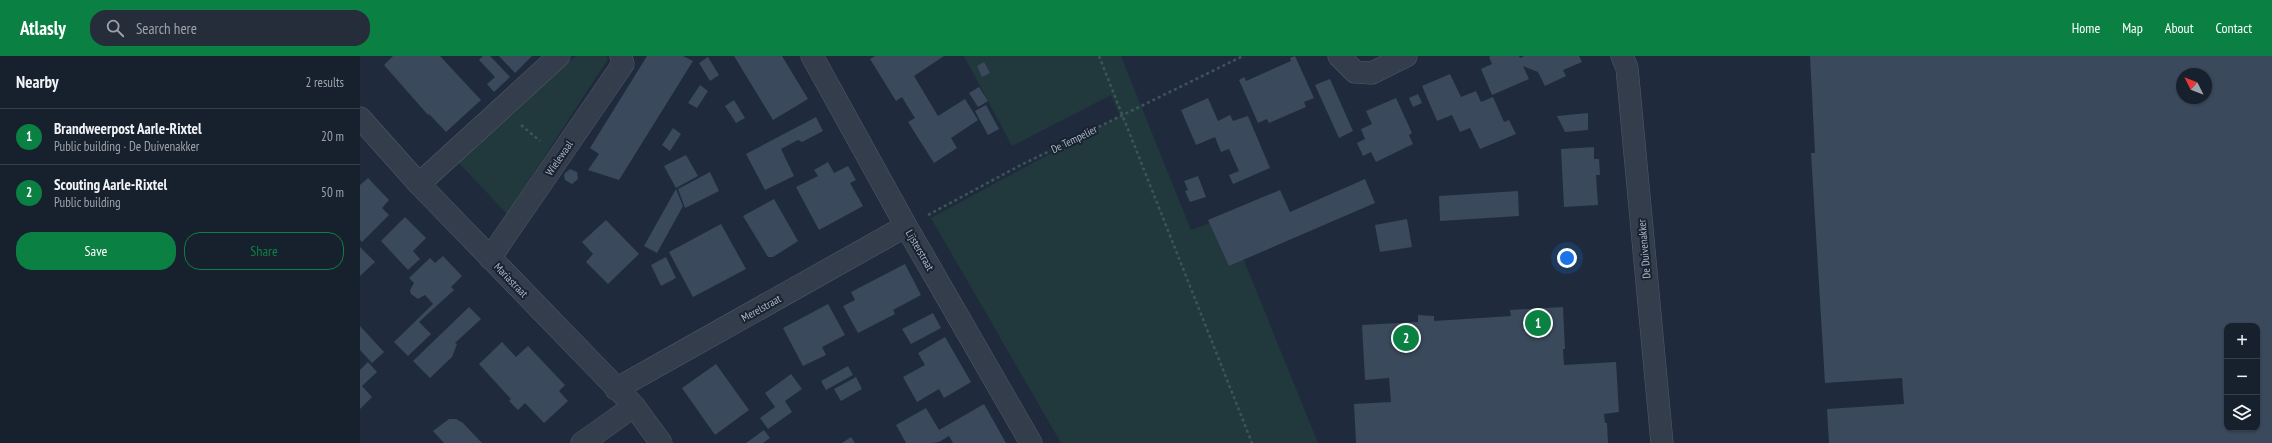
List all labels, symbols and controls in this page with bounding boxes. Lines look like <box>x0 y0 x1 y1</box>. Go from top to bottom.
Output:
search box <box>90 10 370 46</box>
text: Atlasly <box>20 16 66 40</box>
icon: search <box>104 17 126 39</box>
text: Search here <box>136 19 197 38</box>
text: Home <box>2072 19 2100 37</box>
text: Map <box>2122 19 2143 37</box>
text: About <box>2165 19 2194 37</box>
text: Contact <box>2216 19 2252 37</box>
north arrow <box>2176 68 2212 104</box>
text: Nearby <box>16 71 59 93</box>
text: 2 results <box>305 74 344 91</box>
text: Brandweerpost Aarle-Rixtel <box>54 119 202 138</box>
street label: De Tempelier <box>1049 122 1099 156</box>
text: 1 <box>26 128 32 145</box>
text: 20 m <box>321 128 344 145</box>
street label: Wielewaal <box>542 137 576 178</box>
text: Public building · De Duivenakker <box>54 138 199 155</box>
text: Scouting Aarle-Rixtel <box>54 175 167 194</box>
text: 2 <box>26 184 32 201</box>
text: 50 m <box>321 184 344 201</box>
text: Public building <box>54 194 121 211</box>
street label: De Duivenakker <box>1634 219 1654 279</box>
street label: Lijsterstraat <box>903 227 937 273</box>
button: Save <box>16 232 176 270</box>
button: Share <box>184 232 344 270</box>
your location <box>1557 248 1577 268</box>
street label: Mariastraat <box>491 260 531 300</box>
street label: Merelstraat <box>739 291 783 325</box>
pin: 1 <box>1525 308 1551 338</box>
pin: 2 <box>1393 323 1419 353</box>
map controls <box>2224 323 2260 431</box>
button: + <box>2224 323 2260 359</box>
button: − <box>2224 359 2260 395</box>
button: layers <box>2224 395 2260 431</box>

